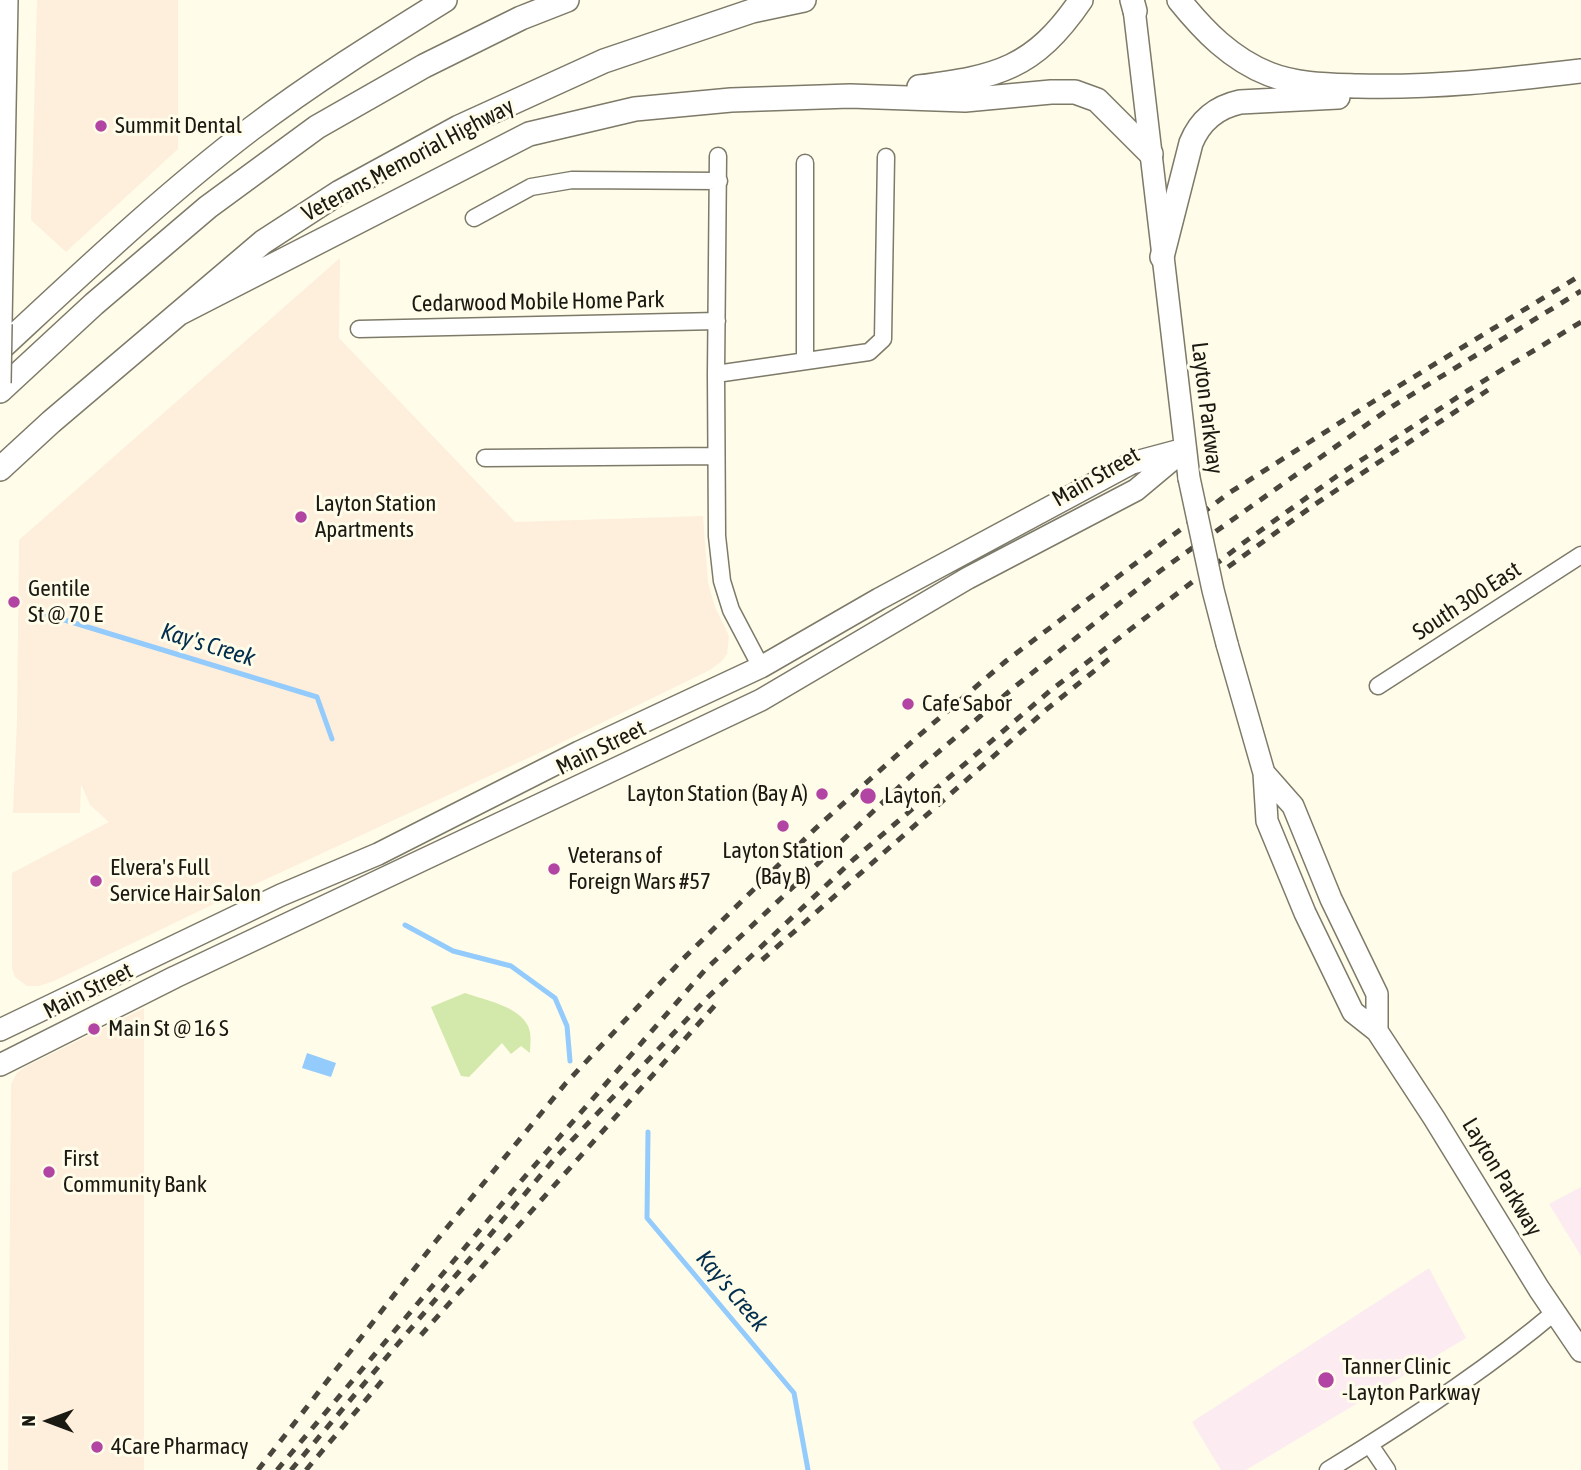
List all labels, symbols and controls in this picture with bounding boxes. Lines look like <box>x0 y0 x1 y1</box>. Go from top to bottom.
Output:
street label: Veterans Memorial Highway <box>297 92 519 228</box>
place label: Summit Dental <box>115 112 242 140</box>
marker: Summit Dental <box>93 118 109 134</box>
street label: Cedarwood Mobile Home Park <box>411 286 665 318</box>
street label: Layton Parkway <box>1185 340 1229 476</box>
street label: Main Street <box>1047 441 1145 513</box>
place label: Layton Station Apartments <box>315 490 436 544</box>
marker: Layton Station Apartments <box>293 509 309 525</box>
street label: South 300 East <box>1408 556 1526 646</box>
place label: Gentile St @ 70 E <box>28 575 103 629</box>
marker: Gentile St @ 70 E <box>6 594 22 610</box>
water label: Kay's Creek <box>157 617 259 673</box>
place label: Cafe Sabor <box>922 690 1012 718</box>
marker: Cafe Sabor <box>900 696 916 712</box>
street label: Main Street <box>552 715 650 781</box>
place label: Layton Station (Bay A) <box>627 780 808 808</box>
place label: Layton <box>884 782 941 810</box>
marker: Layton Station (Bay A) <box>814 786 830 802</box>
marker: Layton <box>858 786 878 806</box>
marker: Layton Station (Bay B) <box>775 818 791 834</box>
place label: Layton Station (Bay B) <box>722 837 844 891</box>
place label: Veterans of Foreign Wars #57 <box>568 842 711 896</box>
place label: Elvera's Full Service Hair Salon <box>110 854 261 908</box>
marker: Veterans of Foreign Wars #57 <box>546 861 562 877</box>
marker: Elvera's Full Service Hair Salon <box>88 873 104 889</box>
street label: Main Street <box>39 957 137 1025</box>
place label: Main St @ 16 S <box>108 1015 229 1043</box>
marker: Main St @ 16 S <box>86 1021 102 1037</box>
street label: Layton Parkway <box>1456 1113 1548 1241</box>
place label: First Community Bank <box>63 1145 207 1199</box>
marker: First Community Bank <box>41 1164 57 1180</box>
water label: Kay's Creek <box>690 1245 774 1337</box>
place label: Tanner Clinic -Layton Parkway <box>1342 1353 1480 1407</box>
marker: Tanner Clinic -Layton Parkway <box>1316 1370 1336 1390</box>
north arrow <box>14 1386 84 1456</box>
text: N <box>17 1415 39 1427</box>
place label: 4Care Pharmacy <box>111 1433 248 1461</box>
marker: 4Care Pharmacy <box>89 1439 105 1455</box>

